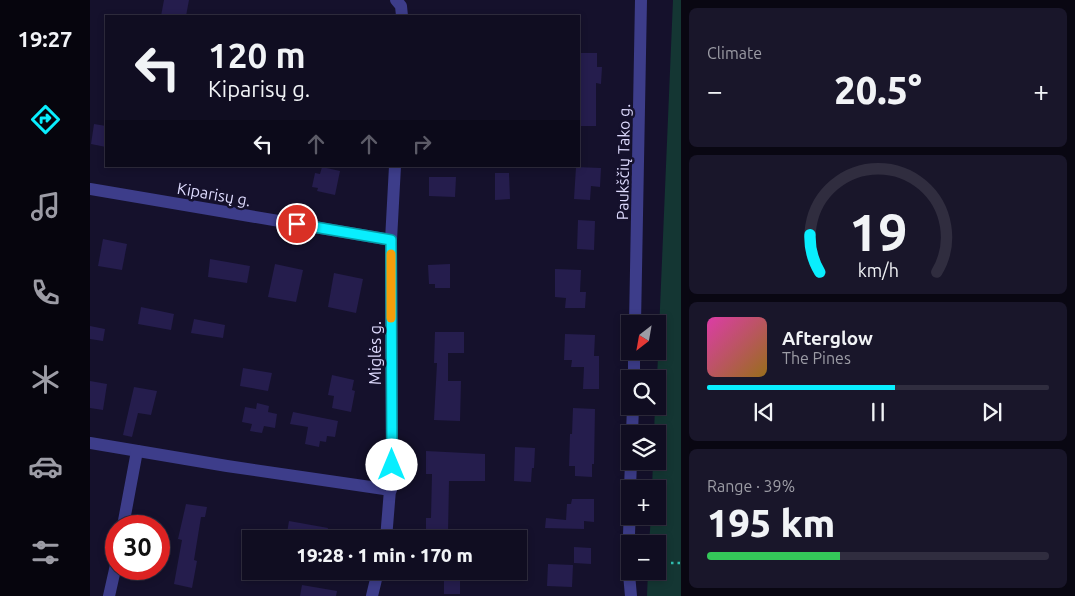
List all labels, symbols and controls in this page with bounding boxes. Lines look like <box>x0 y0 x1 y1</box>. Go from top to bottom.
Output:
text: 19:27 <box>17 26 73 51</box>
icon: left <box>125 35 190 100</box>
text: 120 m <box>208 35 306 75</box>
text: Climate <box>707 44 762 62</box>
text: 20.5° <box>834 69 922 111</box>
text: − <box>707 75 723 106</box>
text: + <box>1033 75 1049 106</box>
text: Kiparisų g. <box>208 76 310 101</box>
icon: directions <box>28 102 63 137</box>
street label: Paukščių Tako g. <box>613 104 633 220</box>
icon: left <box>249 130 277 158</box>
icon: ahead <box>302 130 330 158</box>
icon: ahead <box>355 130 383 158</box>
icon: right <box>408 130 436 158</box>
street label: Kiparisų g. <box>176 179 252 209</box>
icon: music <box>28 189 63 224</box>
pin <box>276 203 318 245</box>
text: 19 <box>849 203 907 261</box>
icon: arrive <box>283 210 311 238</box>
text: km/h <box>857 260 899 280</box>
icon: phone <box>28 275 63 310</box>
north arrow <box>621 315 666 360</box>
map controls <box>621 315 666 580</box>
street label: Miglės g. <box>366 321 384 385</box>
text: Afterglow <box>782 327 873 349</box>
text: The Pines <box>782 349 851 367</box>
icon: climate <box>28 362 63 397</box>
button: search <box>621 370 666 415</box>
icon: previous <box>750 398 778 426</box>
icon: pause <box>864 398 892 426</box>
icon: next <box>978 398 1006 426</box>
button: layers <box>621 425 666 470</box>
position arrow <box>365 438 417 490</box>
icon: car <box>28 449 63 484</box>
text: Range · 39% <box>707 477 795 495</box>
button: + <box>621 480 666 525</box>
text: 195 km <box>707 502 835 544</box>
speed limit sign: 30 <box>105 515 170 580</box>
icon: filters <box>28 535 63 570</box>
button: − <box>621 535 666 580</box>
text: 19:28 · 1 min · 170 m <box>296 544 473 566</box>

